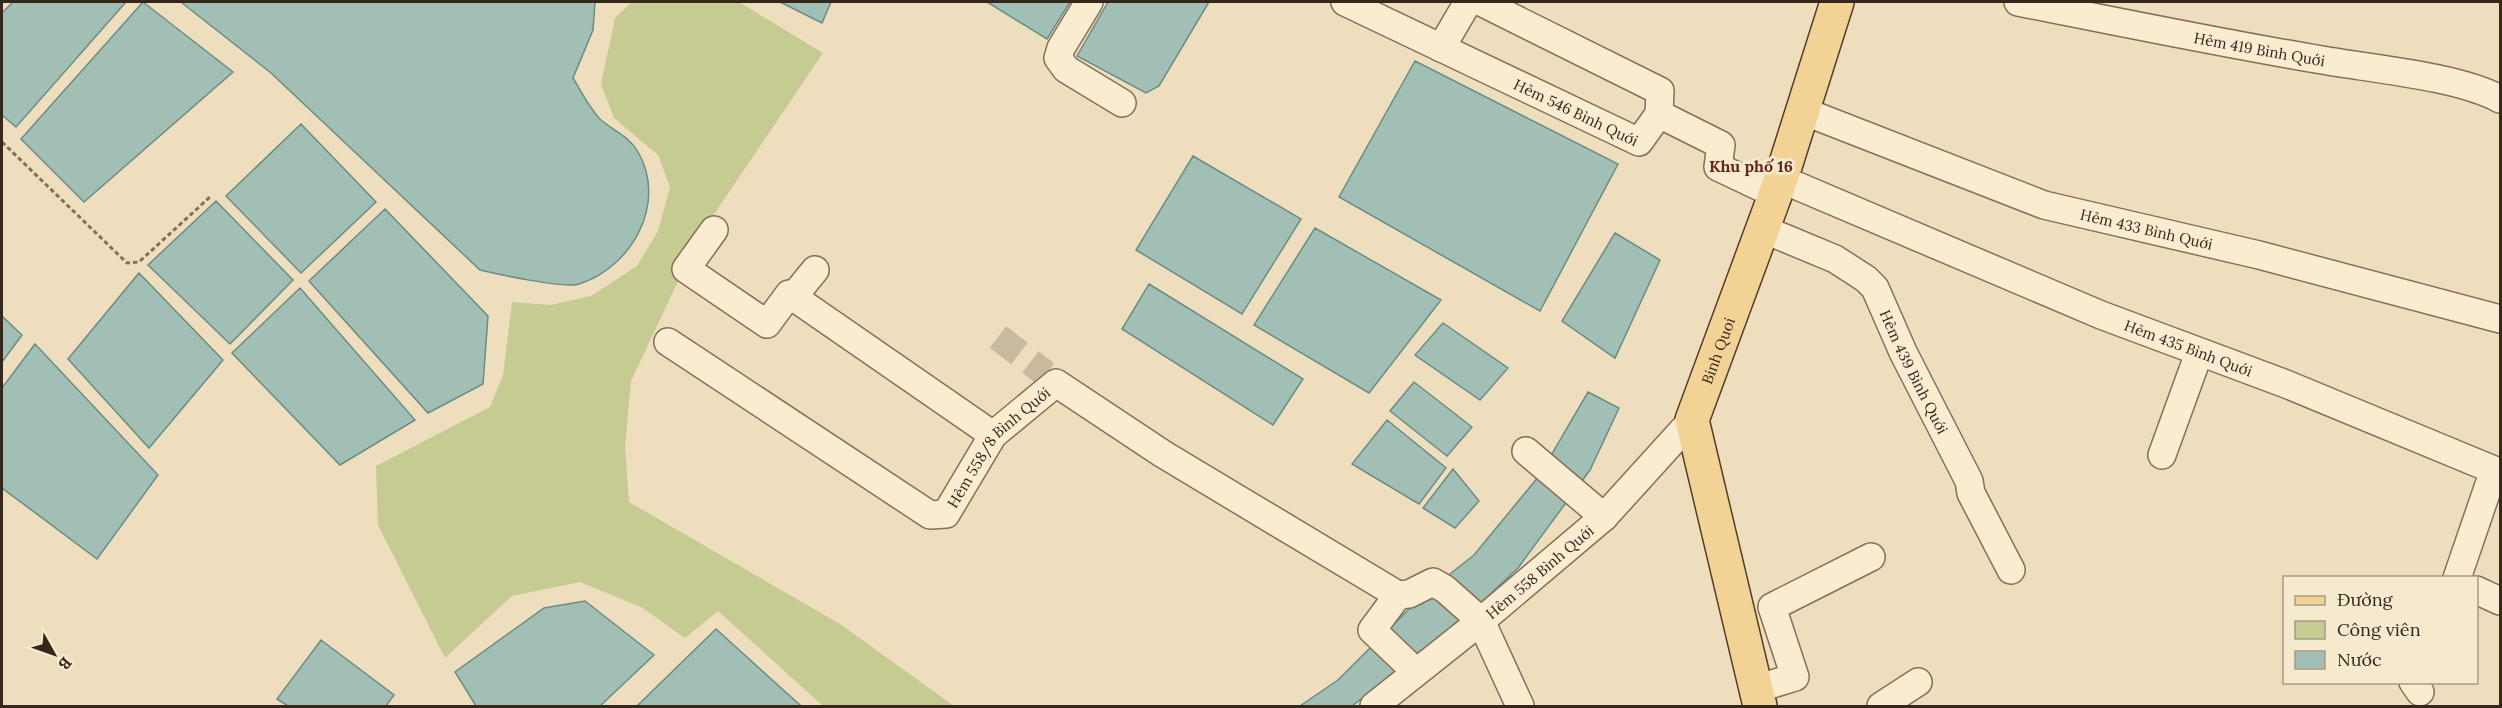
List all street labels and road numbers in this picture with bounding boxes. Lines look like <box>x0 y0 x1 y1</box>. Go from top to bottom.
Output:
street label: Hẻm 419 Bình Quới <box>2192 28 2326 70</box>
street label: Hẻm 546 Bình Quới <box>1511 74 1641 150</box>
street label: Hẻm 433 Bình Quới <box>2078 204 2215 253</box>
street label: Hẻm 439 Bình Quới <box>1876 307 1953 437</box>
street label: Binh Quoi <box>1697 315 1739 386</box>
street label: Hẻm 435 Bình Quới <box>2122 315 2255 380</box>
street label: Hẻm 558/8 Bình Quới <box>943 383 1054 511</box>
street label: Hẻm 558 Bình Quới <box>1481 521 1597 623</box>

